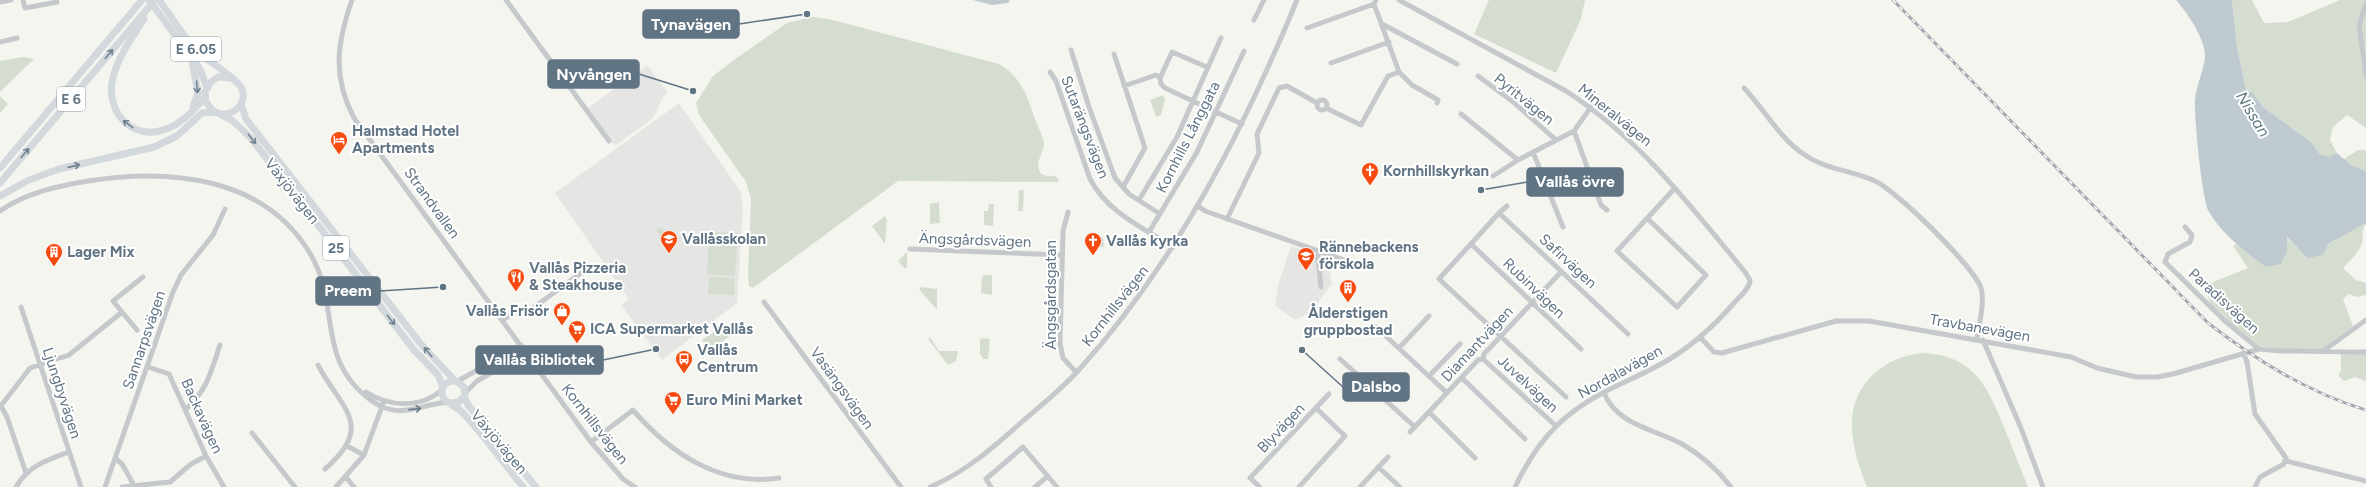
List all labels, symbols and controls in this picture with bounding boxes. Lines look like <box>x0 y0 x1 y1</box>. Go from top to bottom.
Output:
callout: Tynavägen <box>643 10 739 38</box>
text: Tynavägen <box>651 15 731 34</box>
road number: E 6.05 <box>171 37 221 61</box>
one-way arrow <box>105 49 114 59</box>
callout: Nyvången <box>548 60 639 88</box>
text: Nyvången <box>556 65 632 84</box>
street label: Pyritvägen <box>1491 69 1557 129</box>
street label: Sutarängsvägen <box>1057 73 1113 181</box>
street label: Kornhills Långgata <box>1152 78 1224 196</box>
one-way arrow <box>194 80 201 93</box>
street label: Mineralvägen <box>1575 80 1655 150</box>
road number: E 6 <box>57 87 85 111</box>
water label: Nissan <box>2232 88 2274 140</box>
one-way arrow <box>122 120 133 129</box>
place label: Halmstad Hotel Apartments <box>352 122 459 157</box>
hotel icon: Halmstad Hotel Apartments <box>329 130 349 155</box>
one-way arrow <box>248 134 256 145</box>
one-way arrow <box>21 148 30 159</box>
street label: Växjövägen <box>261 155 323 227</box>
one-way arrow <box>68 161 81 169</box>
church icon: Kornhillskyrkan <box>1360 161 1380 186</box>
place label: Kornhillskyrkan <box>1383 162 1489 180</box>
street label: Strandvallen <box>400 164 464 242</box>
callout: Vallås övre <box>1527 168 1623 196</box>
text: Vallås övre <box>1535 172 1615 191</box>
school or university icon: Vallåsskolan <box>659 229 679 254</box>
street label: Ängsgårdsvägen <box>919 229 1031 251</box>
place label: Vallåsskolan <box>682 230 766 248</box>
street label: Safirvägen <box>1536 230 1600 292</box>
church icon: Vallås kyrka <box>1083 231 1103 256</box>
place label: Vallås kyrka <box>1106 232 1188 250</box>
road number: 25 <box>323 236 349 260</box>
place label: Rännebackens förskola <box>1319 238 1419 273</box>
street label: Ängsgårdsgatan <box>1042 240 1060 350</box>
building icon: Lager Mix <box>44 242 64 267</box>
place label: Lager Mix <box>67 243 134 261</box>
school or university icon: Rännebackens förskola <box>1296 246 1316 271</box>
street label: Rubinvägen <box>1499 254 1569 322</box>
place label: Vallås Pizzeria & Steakhouse <box>529 259 626 294</box>
street label: Kornhillsvägen <box>1078 262 1152 350</box>
street label: Paradisvägen <box>2185 265 2263 337</box>
restaurant icon: Vallås Pizzeria & Steakhouse <box>506 267 526 292</box>
callout: Preem <box>316 277 380 305</box>
building icon: Ålderstigen gruppbostad <box>1338 278 1358 303</box>
text: Preem <box>324 281 372 300</box>
street label: Sannarpsvägen <box>119 288 169 392</box>
shop icon: Vallås Frisör <box>552 301 572 326</box>
place label: Vallås Frisör <box>466 302 549 320</box>
street label: Diamantvägen <box>1437 302 1517 386</box>
place label: Ålderstigen gruppbostad <box>1304 303 1392 339</box>
street label: Travbanevägen <box>1928 310 2032 346</box>
one-way arrow <box>387 314 395 325</box>
supermarket icon: ICA Supermarket Vallås <box>567 319 587 344</box>
place label: ICA Supermarket Vallås <box>590 320 753 338</box>
place label: Vallås Centrum <box>697 341 758 376</box>
street label: Nordalavägen <box>1575 341 1665 403</box>
street label: Vasängsvägen <box>806 343 878 433</box>
street label: Ljungbyvägen <box>39 345 85 441</box>
callout: Vallås Bibliotek <box>476 346 603 374</box>
one-way arrow <box>424 347 433 358</box>
bus stop icon: Vallås Centrum <box>674 349 694 374</box>
text: Vallås Bibliotek <box>483 350 595 369</box>
street label: Juvelvägen <box>1494 351 1562 417</box>
callout: Dalsbo <box>1343 373 1409 401</box>
street label: Backavägen <box>177 376 227 456</box>
text: Dalsbo <box>1351 377 1401 396</box>
street label: Kornhillsvägen <box>558 380 632 468</box>
supermarket icon: Euro Mini Market <box>663 390 683 415</box>
place label: Euro Mini Market <box>686 391 803 409</box>
street label: Blyvägen <box>1254 399 1308 457</box>
one-way arrow <box>408 405 421 413</box>
street label: Växjövägen <box>467 406 531 478</box>

